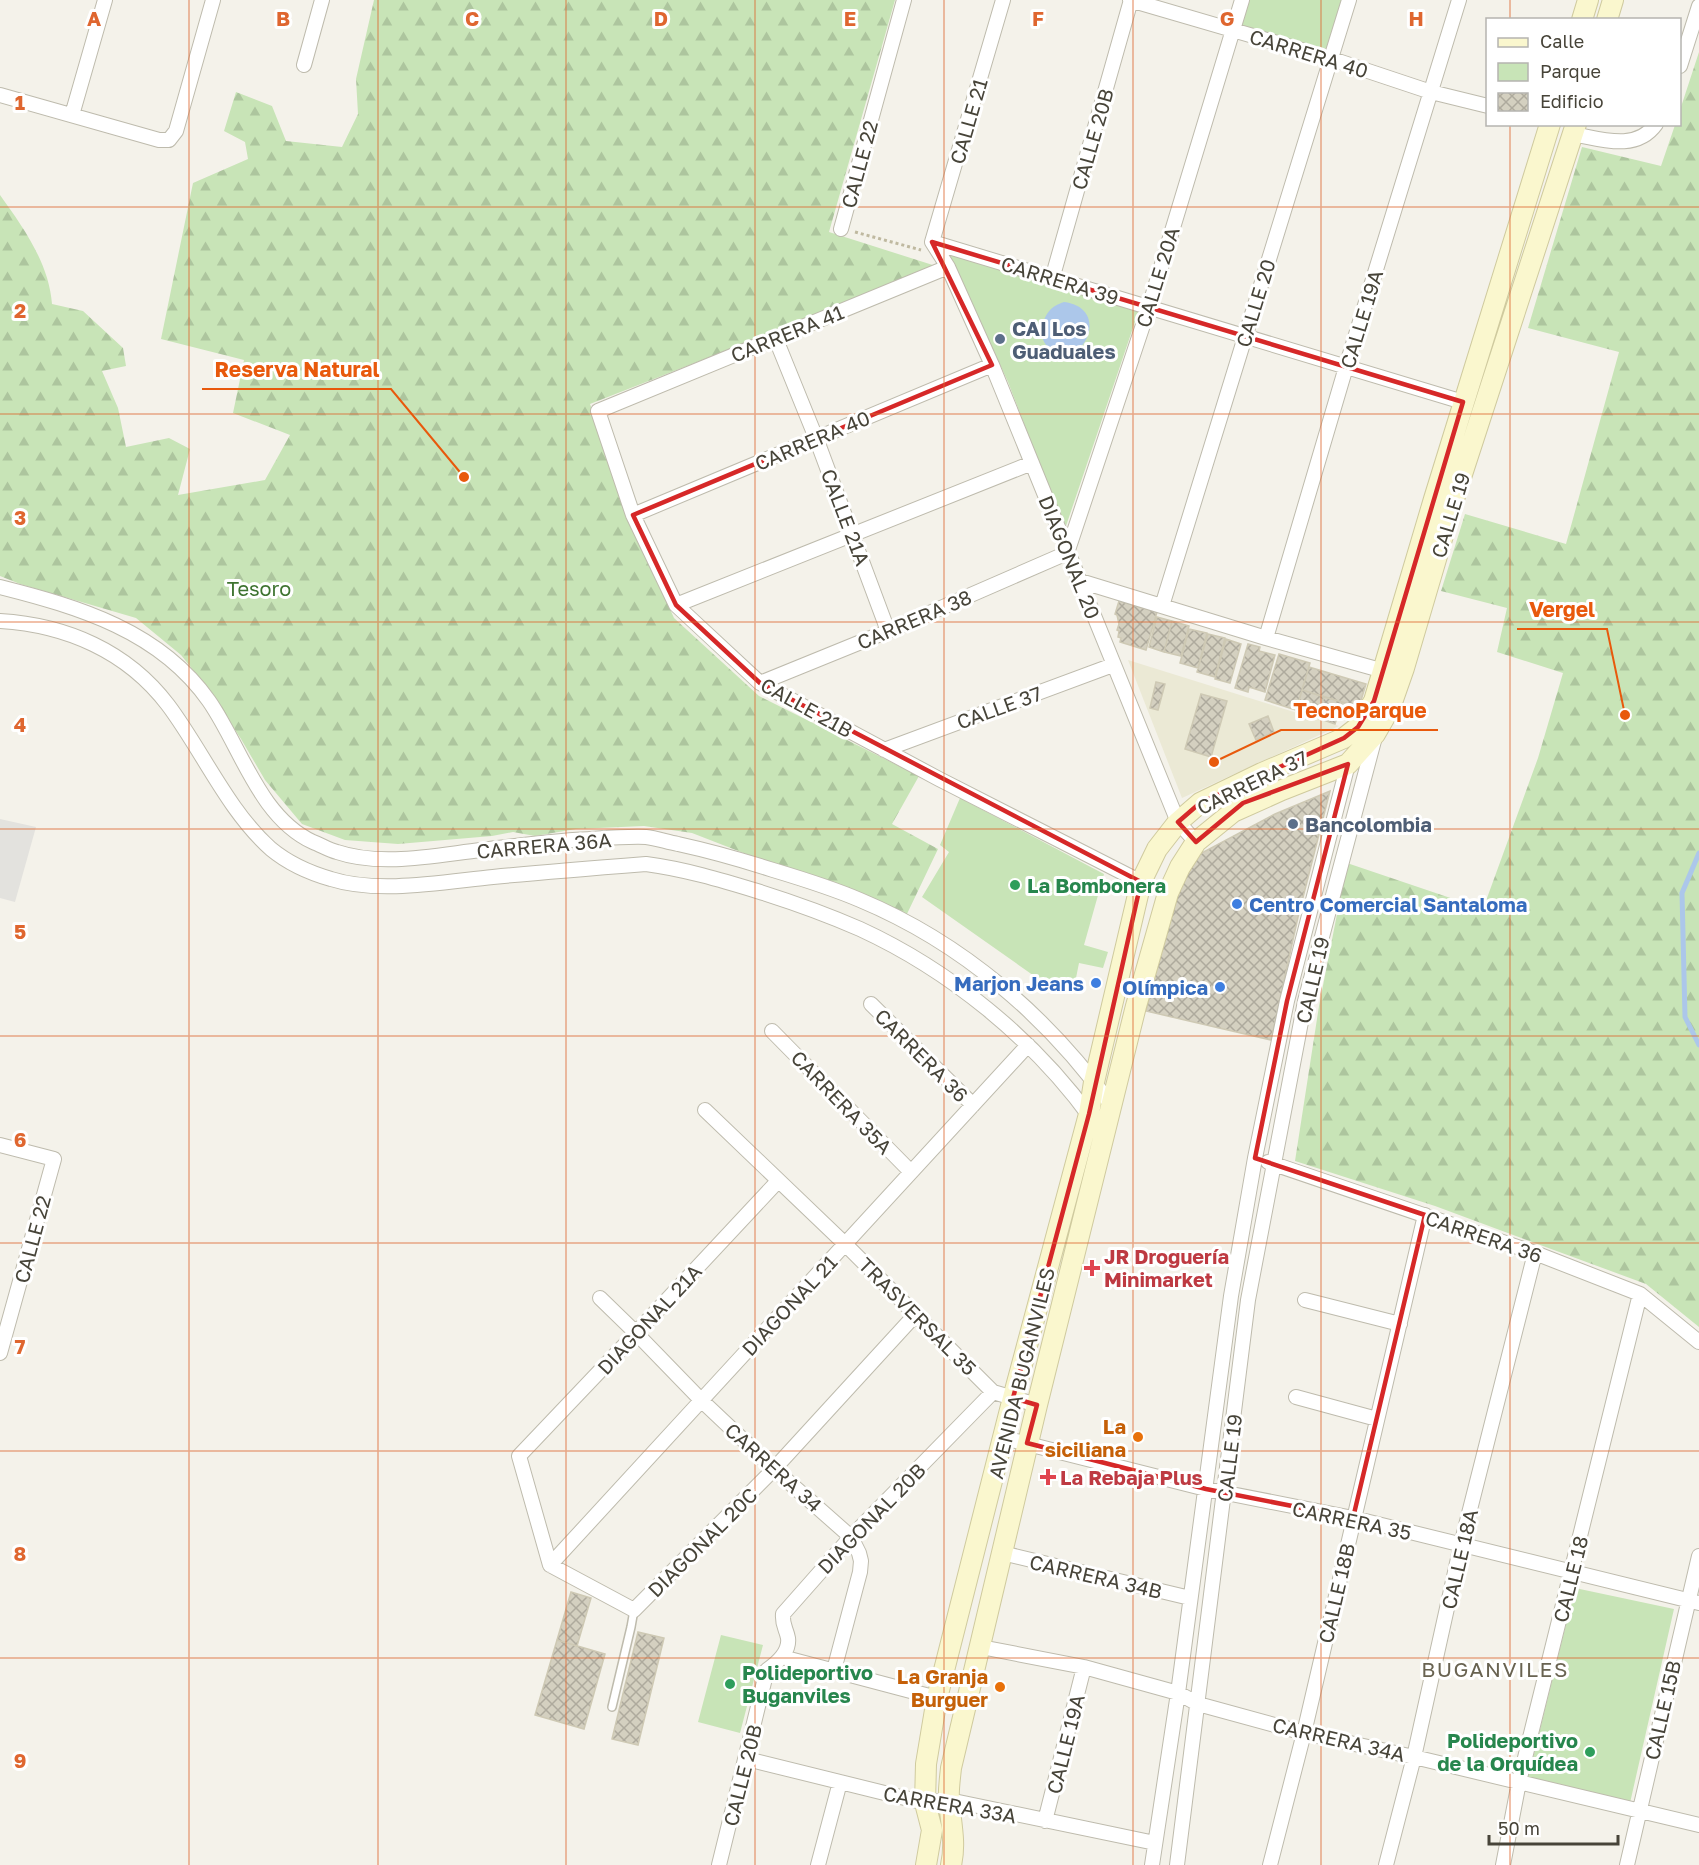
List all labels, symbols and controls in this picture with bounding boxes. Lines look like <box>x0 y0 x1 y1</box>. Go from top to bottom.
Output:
text: A <box>87 6 101 30</box>
text: B <box>276 6 290 30</box>
text: C <box>465 6 479 30</box>
text: D <box>654 6 668 30</box>
text: E <box>844 6 856 30</box>
text: F <box>1032 6 1044 30</box>
text: G <box>1220 6 1234 30</box>
text: H <box>1408 6 1424 30</box>
legend <box>1486 18 1681 126</box>
street label: CARRERA 40 <box>1247 24 1371 82</box>
text: Calle <box>1540 30 1584 52</box>
text: Parque <box>1540 60 1601 82</box>
street label: CALLE 21 <box>944 75 992 167</box>
street label: CALLE 20B <box>1066 86 1118 192</box>
text: 1 <box>15 90 25 114</box>
text: Edificio <box>1540 90 1604 112</box>
street label: CALLE 22 <box>836 118 882 210</box>
street label: CALLE 20A <box>1130 224 1184 330</box>
street label: CARRERA 39 <box>998 251 1122 309</box>
street label: CALLE 20 <box>1230 256 1280 350</box>
street label: CALLE 19A <box>1335 267 1387 371</box>
text: 2 <box>14 298 26 322</box>
street label: CARRERA 41 <box>727 299 847 367</box>
place label: CAI Los Guaduales <box>1012 316 1116 363</box>
marker: CAI Los Guaduales <box>993 332 1007 346</box>
callout: Reserva Natural <box>202 350 391 389</box>
text: Reserva Natural <box>215 356 379 382</box>
street label: CARRERA 40 <box>751 405 873 475</box>
street label: CALLE 21A <box>817 465 875 569</box>
street label: CALLE 19 <box>1426 469 1474 561</box>
street label: DIAGONAL 20 <box>1034 492 1106 622</box>
text: 3 <box>14 505 26 529</box>
park label: Tesoro <box>227 576 291 600</box>
street label: CARRERA 38 <box>853 584 975 654</box>
callout: Vergel <box>1517 590 1607 629</box>
text: Vergel <box>1529 596 1595 622</box>
street label: CALLE 21B <box>757 672 857 742</box>
street label: CALLE 37 <box>953 681 1045 733</box>
callout: TecnoParque <box>1281 691 1438 730</box>
text: TecnoParque <box>1293 697 1427 723</box>
text: 4 <box>14 712 26 736</box>
street label: CARRERA 37 <box>1193 745 1311 819</box>
place label: Bancolombia <box>1305 812 1432 836</box>
marker: Bancolombia <box>1286 817 1300 831</box>
street label: CARRERA 36A <box>476 827 612 863</box>
place label: La Bombonera <box>1027 873 1166 897</box>
marker: La Bombonera <box>1008 878 1022 892</box>
place label: Centro Comercial Santaloma <box>1249 892 1527 916</box>
marker: Centro Comercial Santaloma <box>1230 897 1244 911</box>
text: 5 <box>14 919 26 943</box>
street label: CALLE 19 <box>1290 934 1334 1026</box>
place label: Marjon Jeans <box>954 971 1084 995</box>
place label: Olímpica <box>1122 975 1208 999</box>
marker: Marjon Jeans <box>1089 976 1103 990</box>
marker: Olímpica <box>1213 980 1227 994</box>
street label: CARRERA 36 <box>870 1003 974 1107</box>
street label: CARRERA 35A <box>787 1045 897 1159</box>
text: 6 <box>14 1127 26 1151</box>
street label: CALLE 22 <box>9 1193 55 1285</box>
street label: CARRERA 36 <box>1423 1205 1545 1267</box>
place label: JR Droguería Minimarket <box>1104 1244 1229 1291</box>
street label: DIAGONAL 21 <box>736 1250 842 1360</box>
street label: TRASVERSAL 35 <box>854 1252 982 1380</box>
street label: DIAGONAL 21A <box>592 1259 706 1379</box>
marker: JR Droguería Minimarket <box>1085 1261 1099 1275</box>
street label: AVENIDA BUGANVILES <box>983 1265 1059 1481</box>
text: 7 <box>15 1334 26 1358</box>
street label: CALLE 19 <box>1212 1413 1246 1503</box>
place label: La siciliana <box>1045 1414 1126 1461</box>
street label: CARRERA 34 <box>721 1417 827 1517</box>
marker: La siciliana <box>1131 1430 1145 1444</box>
street label: DIAGONAL 20B <box>812 1458 930 1578</box>
place label: La Rebaja Plus <box>1060 1465 1203 1489</box>
marker: La Rebaja Plus <box>1041 1470 1055 1484</box>
street label: DIAGONAL 20C <box>642 1482 762 1602</box>
street label: CARRERA 35 <box>1290 1496 1414 1544</box>
street label: CALLE 18A <box>1436 1507 1482 1611</box>
street label: CALLE 18 <box>1548 1533 1592 1625</box>
text: 8 <box>14 1541 26 1565</box>
street label: CALLE 18B <box>1313 1541 1359 1645</box>
street label: CARRERA 34B <box>1027 1549 1165 1603</box>
district label: BUGANVILES <box>1421 1656 1569 1682</box>
street label: CALLE 15B <box>1639 1658 1685 1762</box>
place label: Polideportivo Buganviles <box>742 1660 873 1707</box>
place label: La Granja Burguer <box>897 1664 988 1711</box>
marker: Polideportivo Buganviles <box>723 1677 737 1691</box>
marker: La Granja Burguer <box>993 1680 1007 1694</box>
street label: CALLE 19A <box>1041 1692 1089 1796</box>
street label: CARRERA 34A <box>1270 1712 1408 1766</box>
street label: CALLE 20B <box>718 1722 766 1828</box>
place label: Polideportivo de la Orquídea <box>1437 1728 1578 1775</box>
marker: Polideportivo de la Orquídea <box>1583 1745 1597 1759</box>
text: 9 <box>14 1748 26 1772</box>
street label: CARRERA 33A <box>882 1780 1018 1828</box>
scale bar <box>1489 1808 1618 1846</box>
text: 50 m <box>1498 1817 1540 1839</box>

